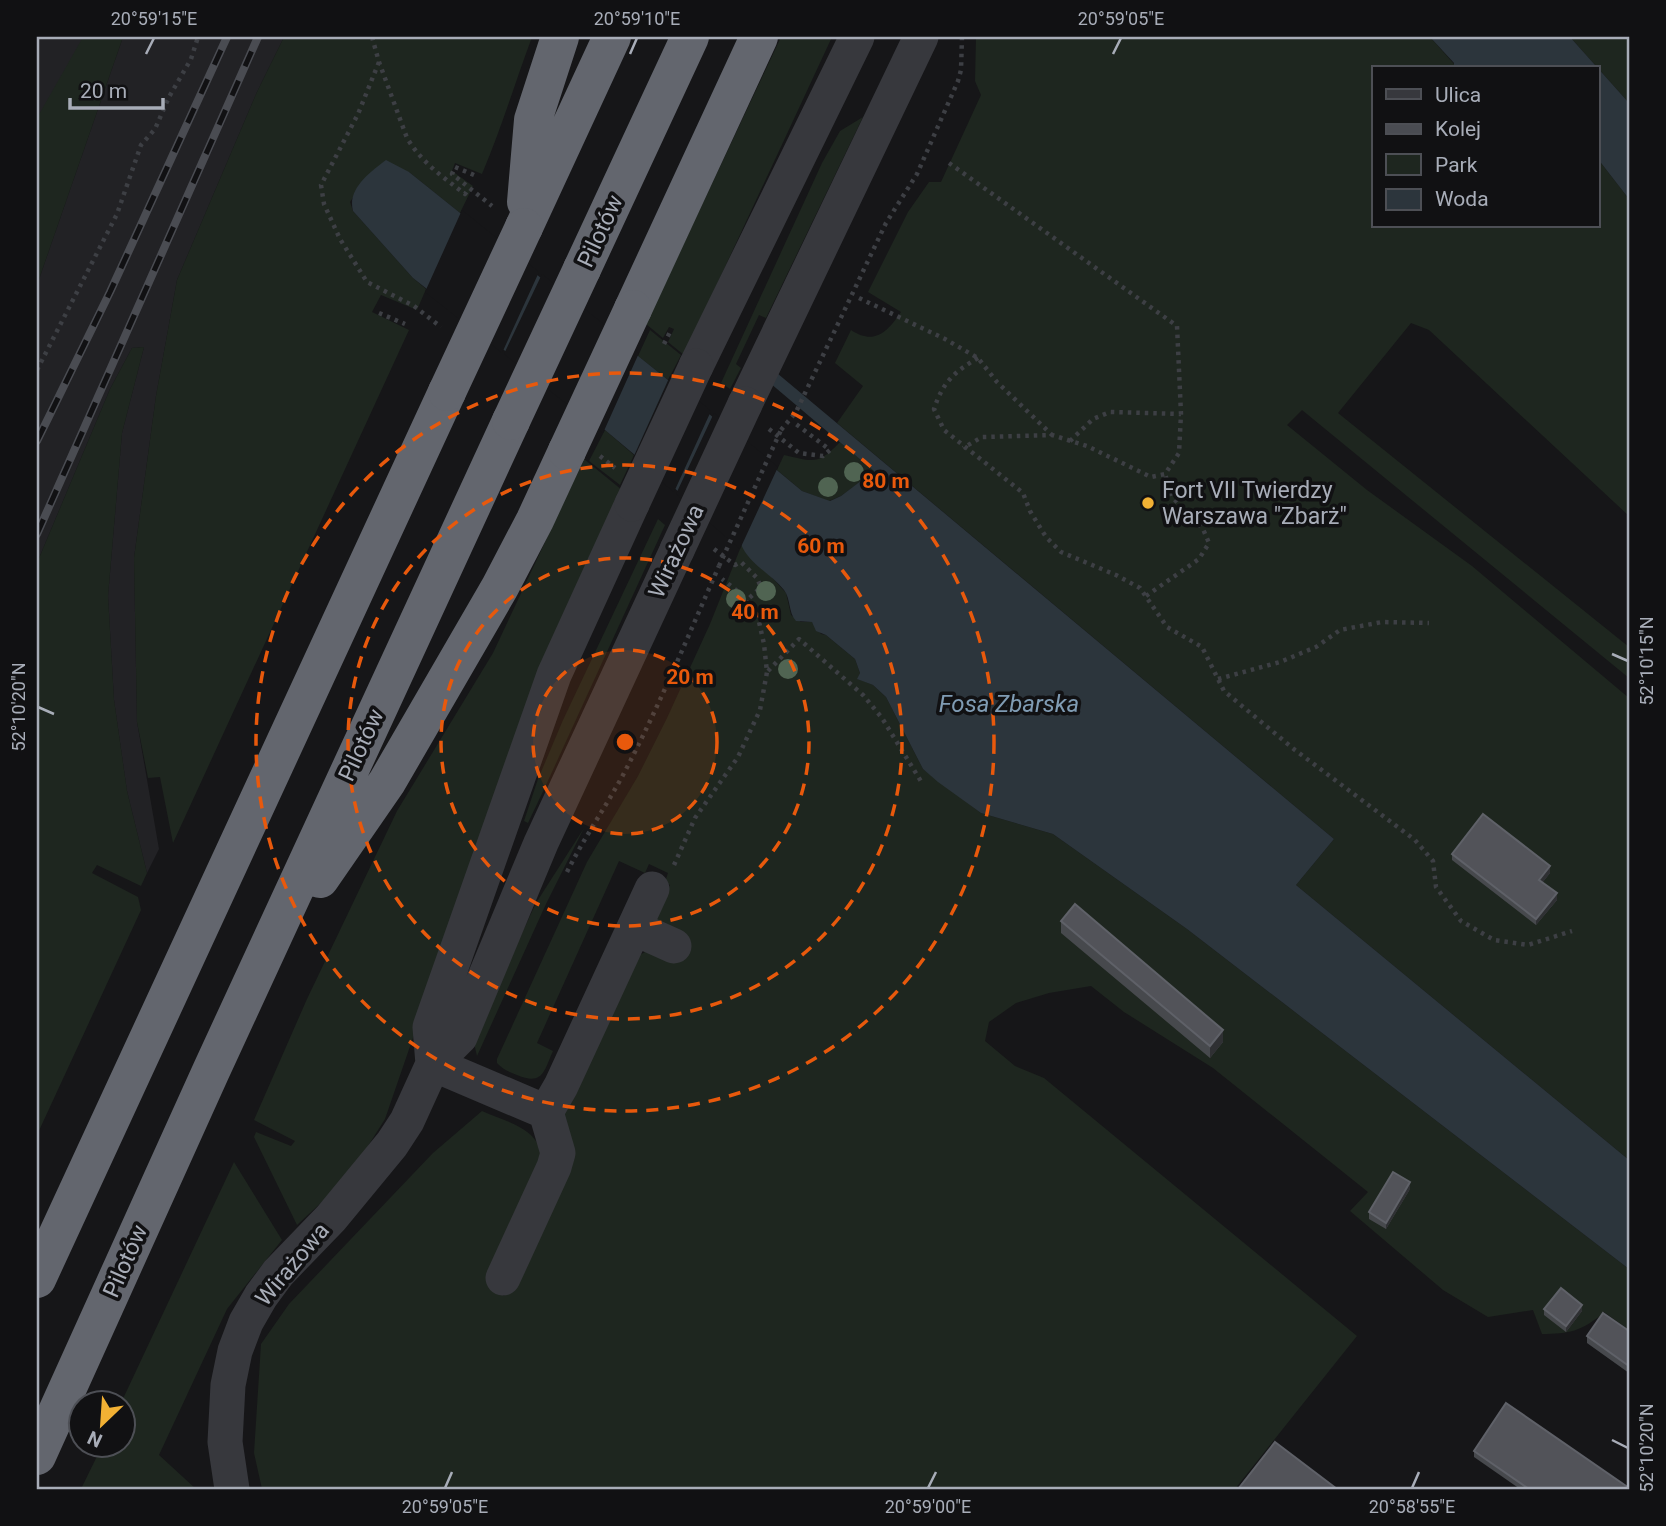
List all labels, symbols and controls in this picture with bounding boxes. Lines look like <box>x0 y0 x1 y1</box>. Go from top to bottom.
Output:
text: 20°59'15"E <box>111 8 197 29</box>
text: 20°59'10"E <box>594 8 680 29</box>
text: 20°59'05"E <box>1078 8 1164 29</box>
scale bar <box>70 66 163 110</box>
legend <box>1372 66 1600 228</box>
text: 20 m <box>80 79 127 103</box>
text: Ulica <box>1435 83 1481 107</box>
text: Kolej <box>1435 117 1481 141</box>
text: Park <box>1435 153 1478 177</box>
text: Woda <box>1435 187 1489 211</box>
street label: Pilotów <box>572 191 629 272</box>
text: 80 m <box>862 469 910 493</box>
place label: Fort VII Twierdzy Warszawa "Zbarż" <box>1162 477 1347 530</box>
marker: Fort VII Twierdzy Warszawa "Zbarż" <box>1140 495 1156 511</box>
street label: Wirażowa <box>643 500 710 602</box>
text: 60 m <box>797 534 845 558</box>
text: 40 m <box>731 600 779 624</box>
text: 52°10'15"N <box>1636 616 1657 706</box>
text: 52°10'20"N <box>8 662 29 752</box>
text: 20 m <box>666 665 714 689</box>
water label: Fosa Zbarska <box>939 690 1079 718</box>
street label: Pilotów <box>333 705 390 786</box>
centre of rings <box>613 730 637 754</box>
street label: Wirażowa <box>250 1217 335 1311</box>
street label: Pilotów <box>98 1221 153 1302</box>
north arrow <box>66 1390 136 1460</box>
text: 52°10'20"N <box>1636 1403 1657 1493</box>
text: N <box>84 1426 106 1452</box>
text: 20°59'05"E <box>402 1496 488 1517</box>
text: 20°59'00"E <box>885 1496 971 1517</box>
text: 20°58'55"E <box>1369 1496 1455 1517</box>

